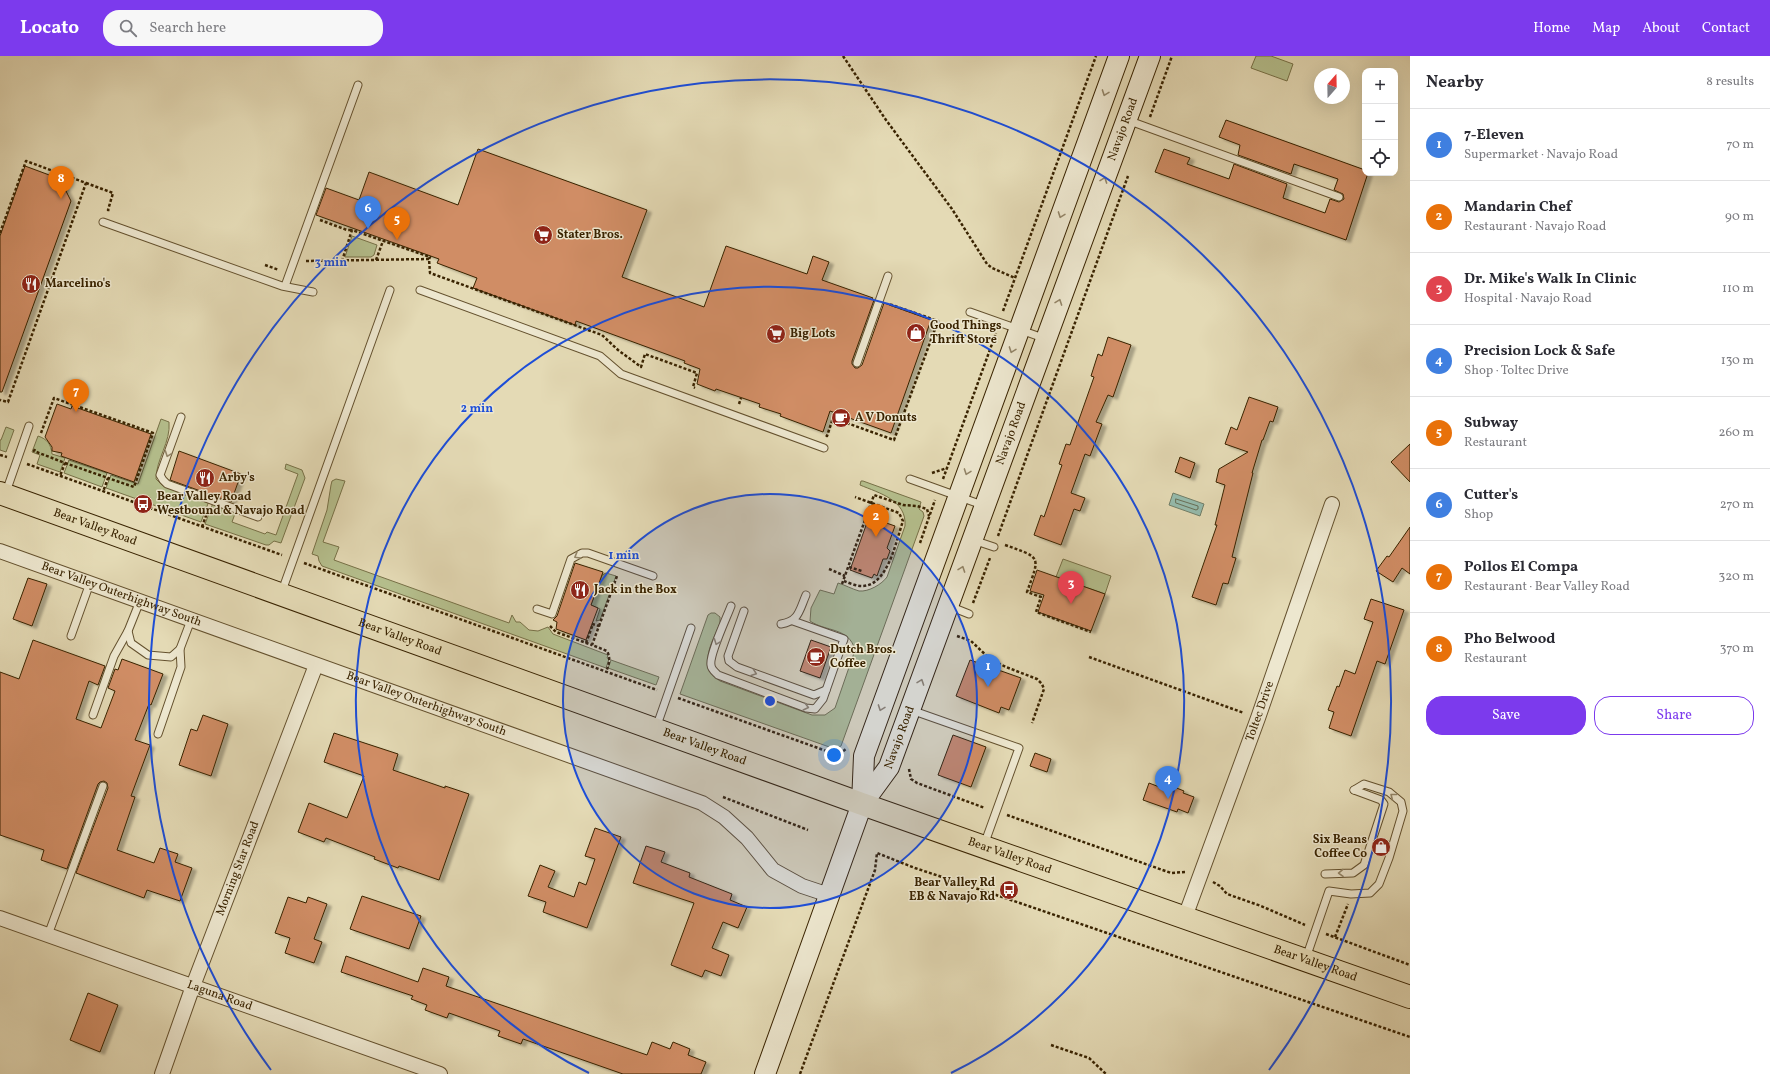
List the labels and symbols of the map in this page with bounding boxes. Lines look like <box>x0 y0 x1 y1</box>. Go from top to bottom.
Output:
north arrow <box>1314 68 1350 104</box>
one-way arrow <box>1102 89 1110 96</box>
street label: Navajo Road <box>1104 95 1142 163</box>
pin: 8 <box>48 166 74 199</box>
one-way arrow <box>1100 177 1108 184</box>
pin: 6 <box>355 196 381 229</box>
pin: 5 <box>384 207 410 240</box>
one-way arrow <box>1057 211 1065 218</box>
supermarket icon: Stater Bros. <box>532 224 554 246</box>
place label: Stater Bros. <box>557 227 623 243</box>
text: 3 min <box>315 255 347 271</box>
restaurant icon: Marcelino's <box>20 273 42 295</box>
place label: Marcelino's <box>45 276 111 292</box>
one-way arrow <box>1055 299 1063 306</box>
place label: Good Things Thrift Store <box>930 318 1002 348</box>
shop icon: Good Things Thrift Store <box>905 322 927 344</box>
supermarket icon: Big Lots <box>765 323 787 345</box>
place label: Big Lots <box>790 326 836 342</box>
one-way arrow <box>1008 347 1016 354</box>
pin: 7 <box>63 379 89 412</box>
street label: Navajo Road <box>993 399 1030 467</box>
text: 2 min <box>461 401 493 417</box>
cafe icon: A V Donuts <box>830 407 852 429</box>
place label: A V Donuts <box>855 410 917 426</box>
one-way arrow <box>164 450 172 457</box>
restaurant icon: Arby's <box>194 467 216 489</box>
one-way arrow <box>964 469 972 476</box>
place label: Arby's <box>219 470 255 486</box>
place label: Bear Valley Road Westbound & Navajo Road <box>157 489 305 519</box>
bus stop icon: Bear Valley Road Westbound & Navajo Road <box>132 493 154 515</box>
pin: 2 <box>863 504 889 537</box>
street label: Bear Valley Road <box>51 505 139 550</box>
text: 1 min <box>609 548 640 564</box>
one-way arrow <box>574 552 581 559</box>
street label: Bear Valley Outerhighway South <box>39 558 204 631</box>
one-way arrow <box>957 566 966 573</box>
pin: 3 <box>1058 571 1084 604</box>
restaurant icon: Jack in the Box <box>569 579 591 601</box>
place label: Jack in the Box <box>593 582 677 598</box>
street label: Bear Valley Road <box>356 615 444 660</box>
one-way arrow <box>714 639 722 646</box>
place label: Dutch Bros. Coffee <box>830 642 896 672</box>
cafe icon: Dutch Bros. Coffee <box>805 646 827 668</box>
pin: 1 <box>975 654 1001 687</box>
street label: Bear Valley Outerhighway South <box>344 668 509 740</box>
one-way arrow <box>750 669 757 677</box>
one-way arrow <box>916 678 924 685</box>
street label: Toltec Drive <box>1242 679 1278 744</box>
centre of rings <box>763 694 777 708</box>
one-way arrow <box>802 702 809 711</box>
street label: Navajo Road <box>881 704 919 771</box>
one-way arrow <box>878 705 886 712</box>
street label: Bear Valley Road <box>661 725 749 770</box>
your location <box>824 745 844 765</box>
pin: 4 <box>1155 766 1181 799</box>
one-way arrow <box>1390 793 1397 800</box>
street label: Morning Star Road <box>213 819 263 918</box>
place label: Six Beans Coffee Co <box>1313 832 1367 862</box>
street label: Bear Valley Road <box>966 834 1054 878</box>
shop icon: Six Beans Coffee Co <box>1370 836 1392 858</box>
one-way arrow <box>1338 869 1344 878</box>
place label: Bear Valley Rd EB & Navajo Rd <box>909 875 996 905</box>
bus stop icon: Bear Valley Rd EB & Navajo Rd <box>998 879 1020 901</box>
street label: Bear Valley Road <box>1271 942 1360 986</box>
street label: Laguna Road <box>185 977 255 1015</box>

